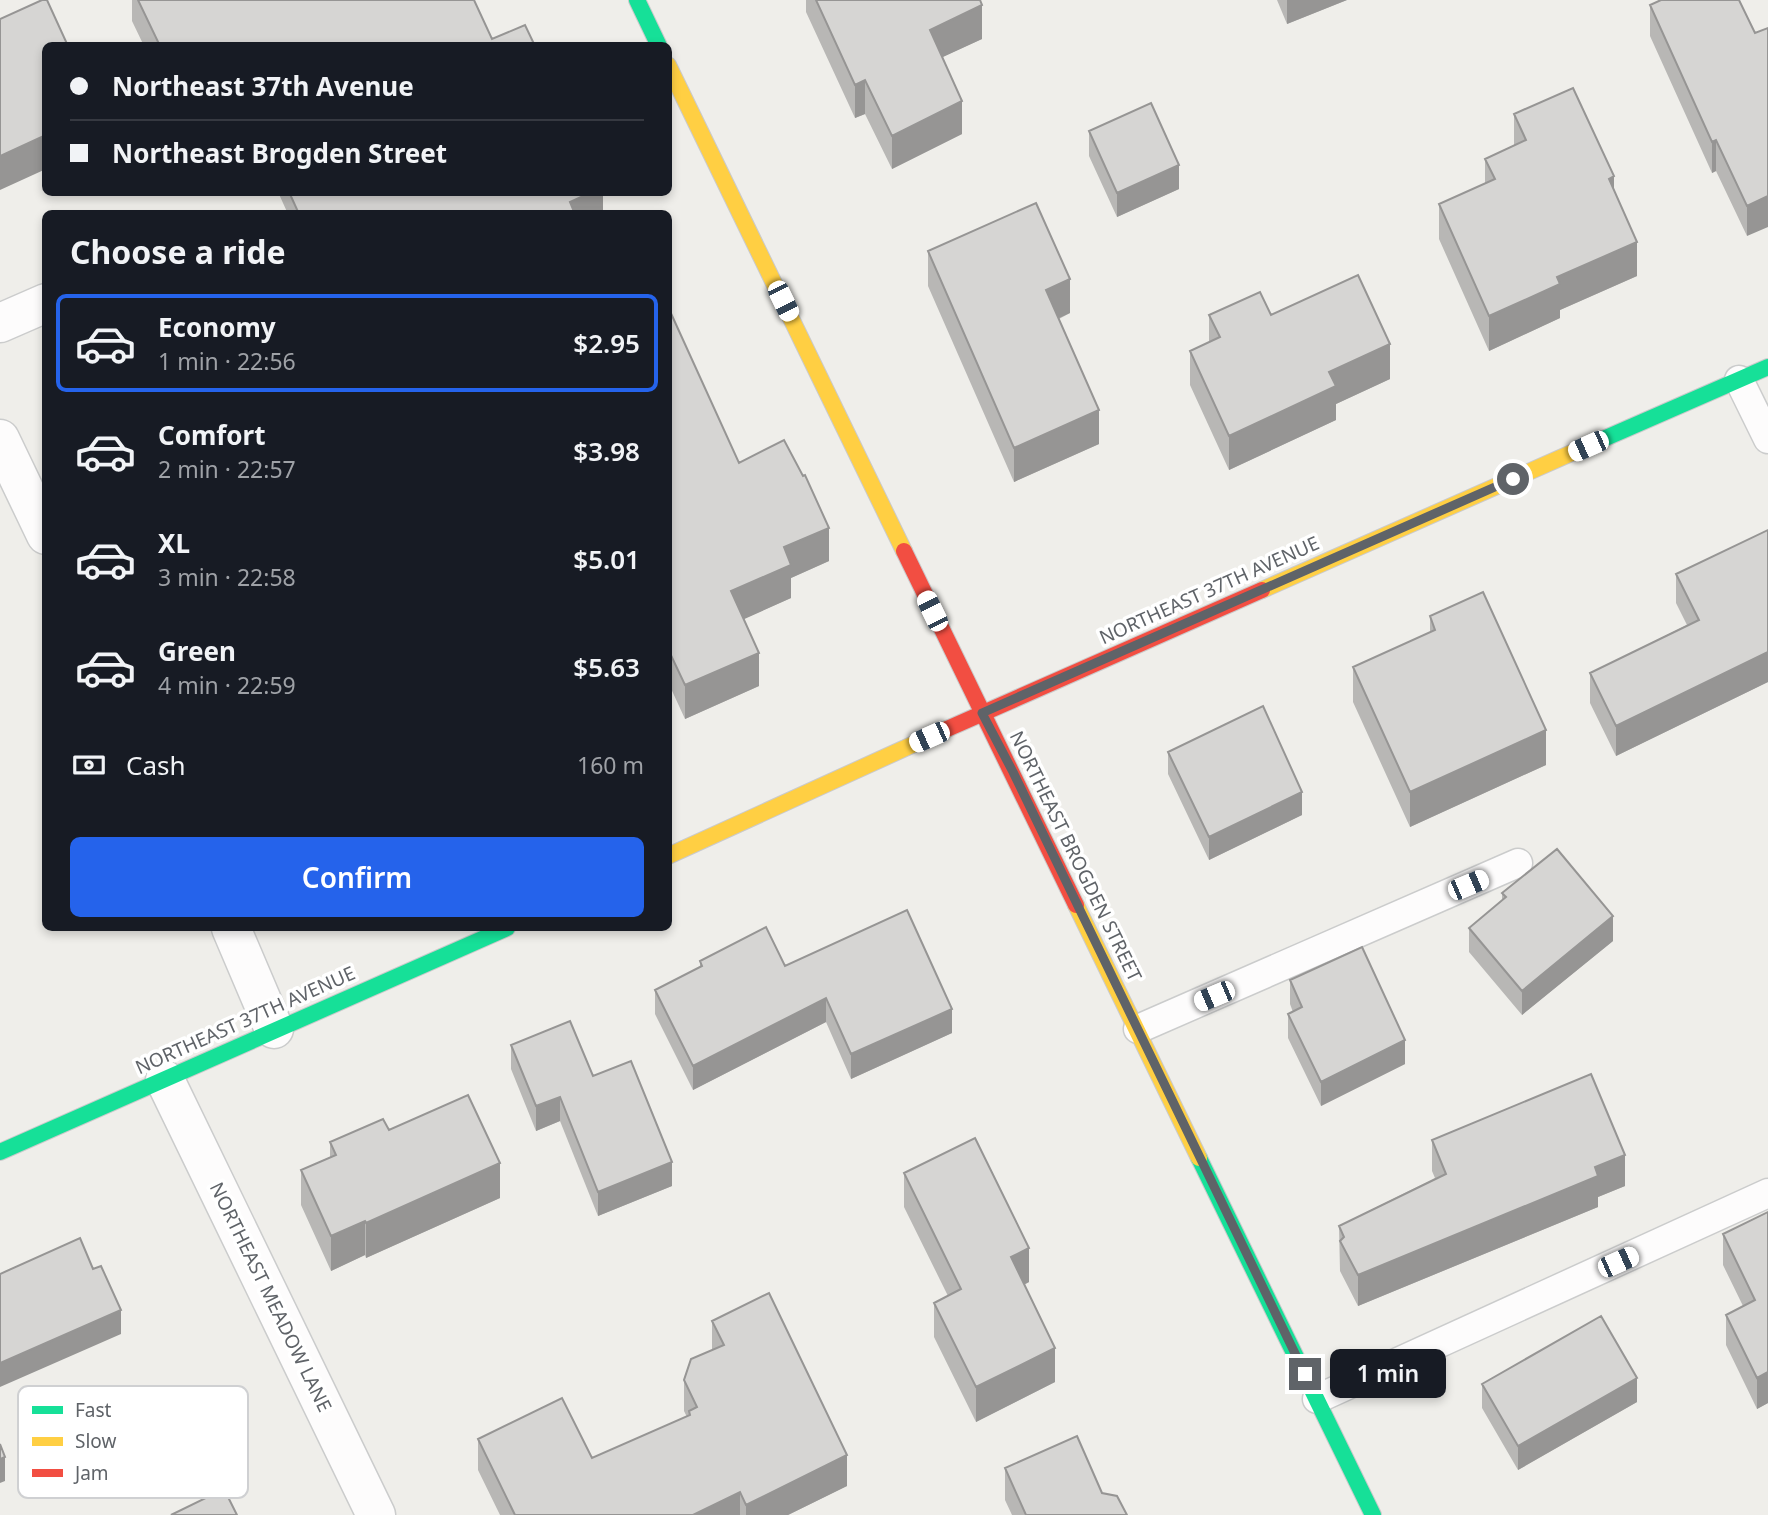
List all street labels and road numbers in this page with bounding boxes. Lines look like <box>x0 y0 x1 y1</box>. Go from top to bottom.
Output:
street label: NORTHEAST 37TH AVENUE <box>1095 530 1323 650</box>
street label: NORTHEAST BROGDEN STREET <box>1004 726 1148 986</box>
street label: NORTHEAST 37TH AVENUE <box>131 960 359 1080</box>
street label: NORTHEAST MEADOW LANE <box>204 1178 338 1416</box>

